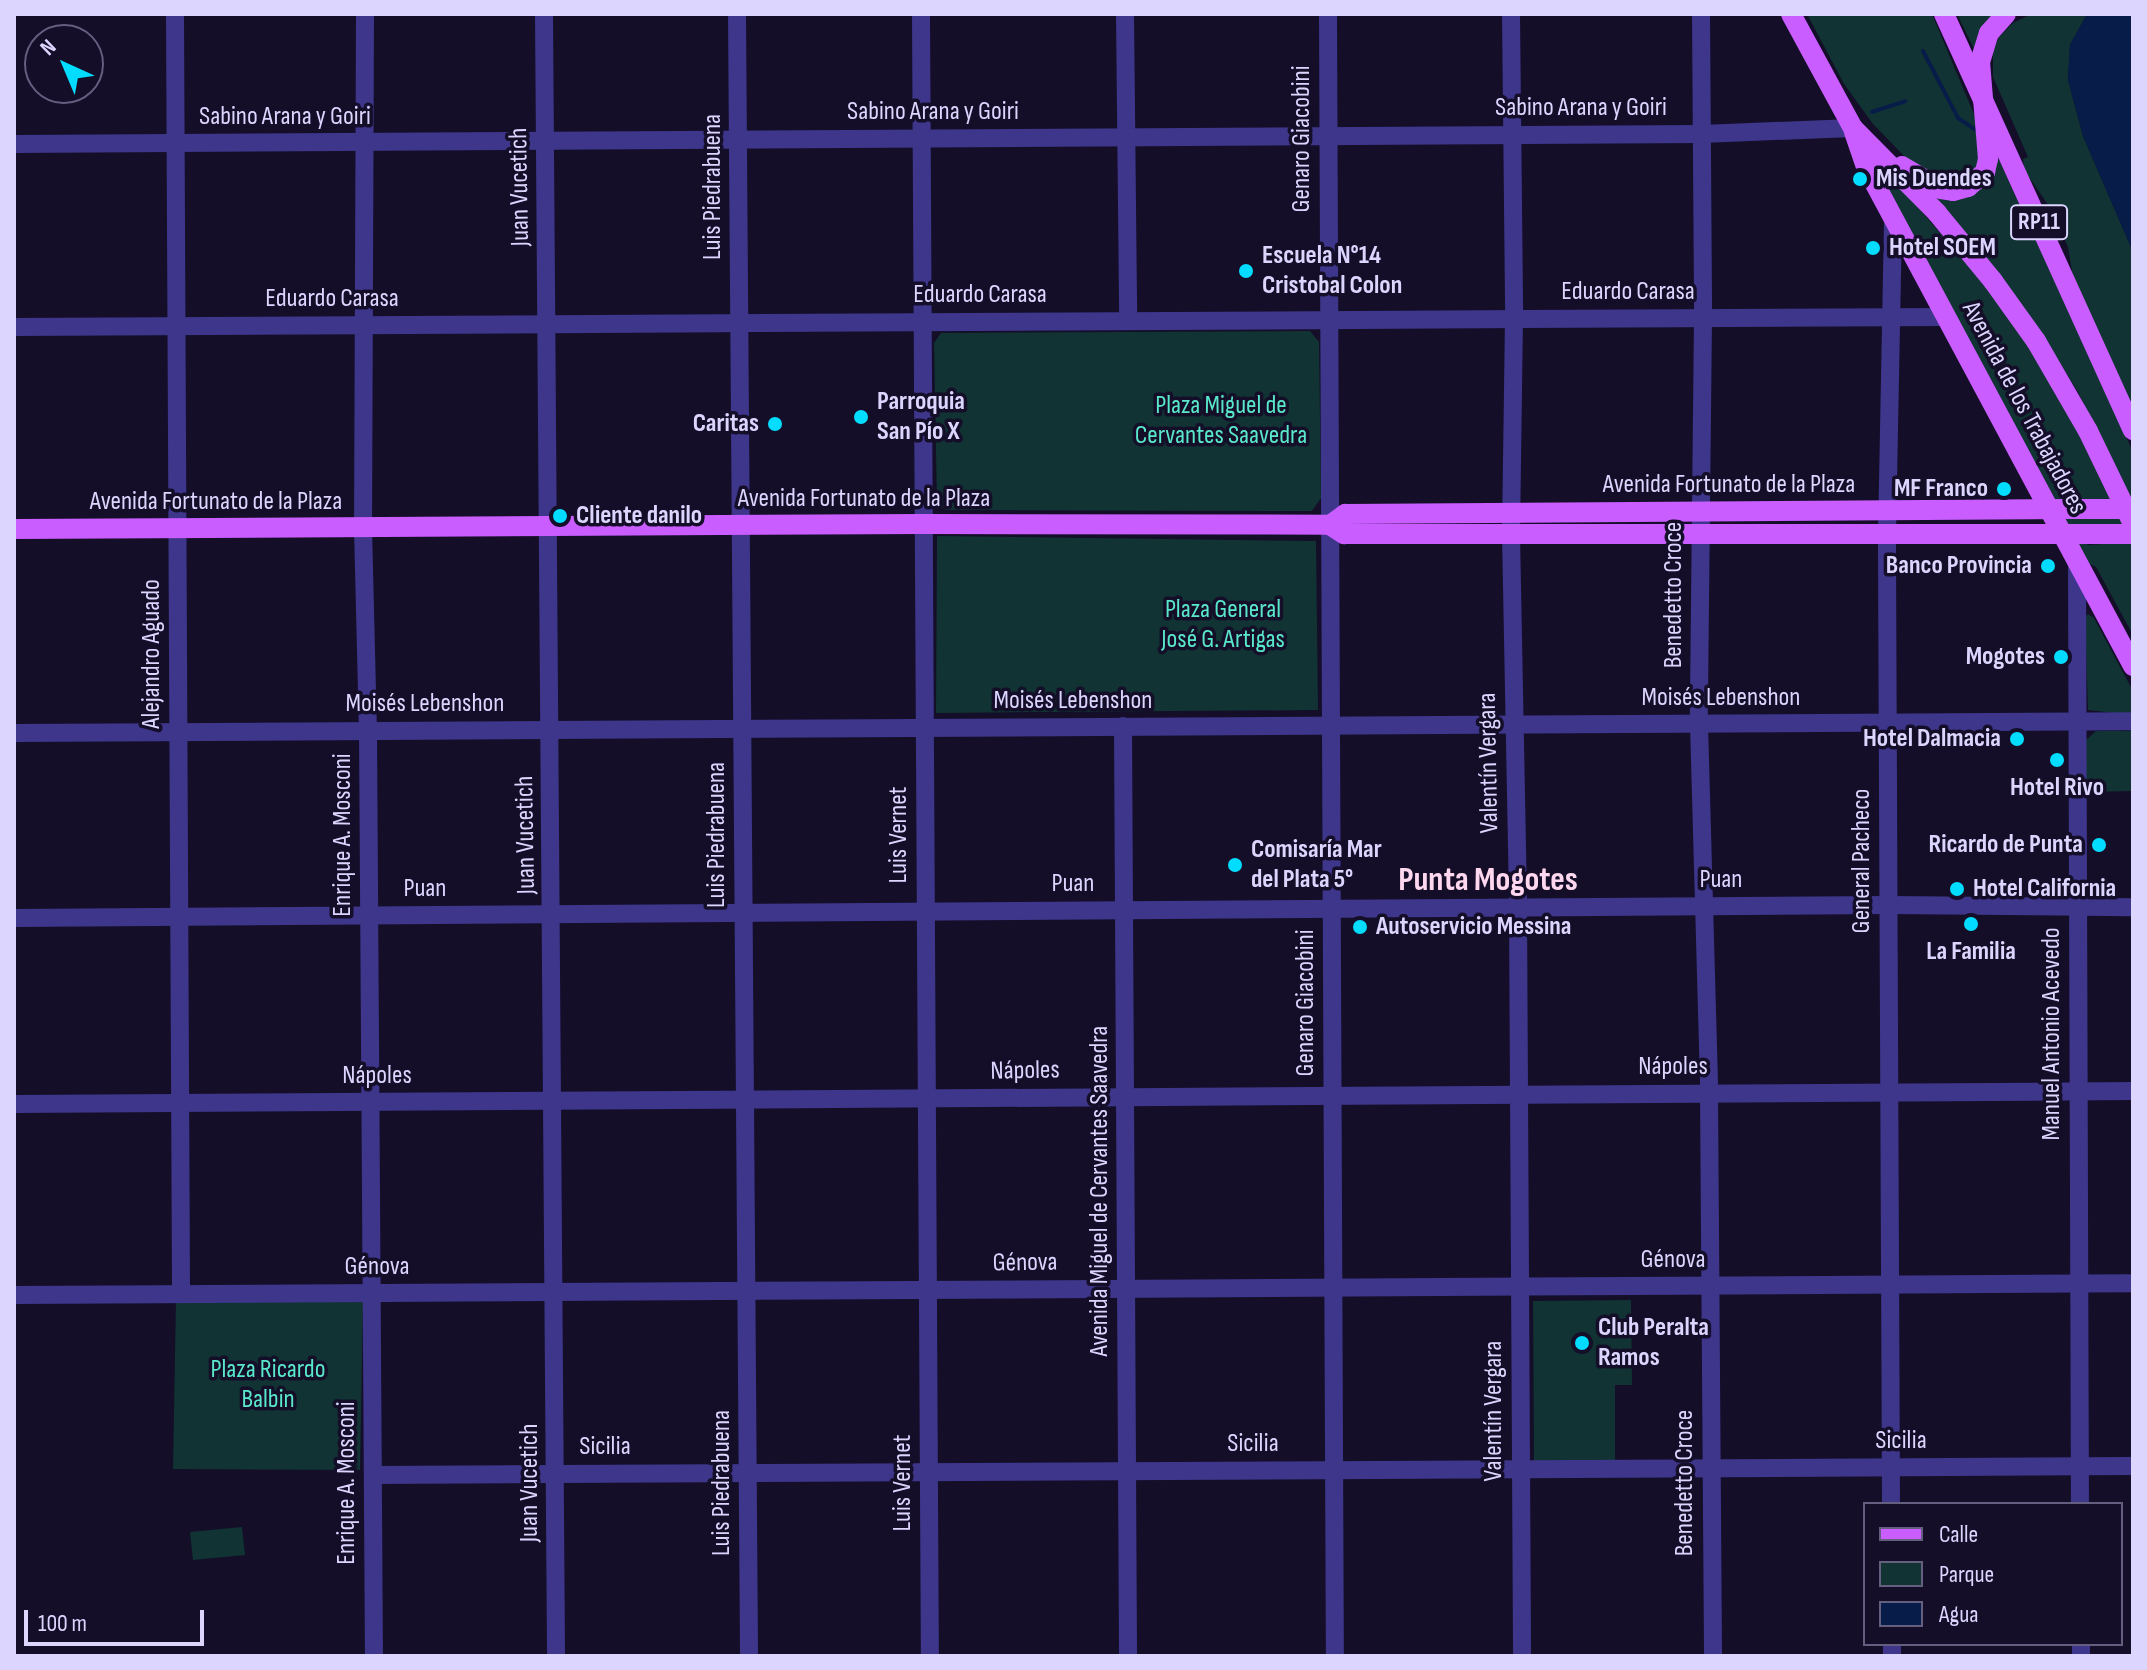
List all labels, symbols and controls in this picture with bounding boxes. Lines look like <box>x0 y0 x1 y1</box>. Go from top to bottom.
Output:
north arrow <box>24 24 104 104</box>
text: N <box>35 34 62 62</box>
street label: Genaro Giacobini <box>1286 65 1318 213</box>
street label: Sabino Arana y Goiri <box>1495 92 1667 124</box>
street label: Sabino Arana y Goiri <box>847 96 1019 128</box>
street label: Sabino Arana y Goiri <box>199 101 371 133</box>
street label: Luis Piedrabuena <box>697 114 729 260</box>
street label: Juan Vucetich <box>503 127 537 247</box>
place label: Mis Duendes <box>1876 163 1992 195</box>
marker: Mis Duendes <box>1851 170 1869 188</box>
road number: RP11 <box>2009 202 2069 242</box>
place label: Hotel SOEM <box>1889 232 1996 264</box>
marker: Hotel SOEM <box>1864 239 1882 257</box>
place label: Escuela N°14 Cristobal Colon <box>1262 240 1402 302</box>
marker: Escuela N°14 Cristobal Colon <box>1237 262 1255 280</box>
street label: Eduardo Carasa <box>1561 276 1695 308</box>
street label: Eduardo Carasa <box>913 279 1047 311</box>
street label: Eduardo Carasa <box>265 283 399 315</box>
street label: Avenida de los Trabajadores <box>1955 296 2093 520</box>
place label: Parroquia San Pío X <box>877 386 965 448</box>
park label: Plaza Miguel de Cervantes Saavedra <box>1135 390 1307 452</box>
place label: Caritas <box>693 408 759 440</box>
marker: Parroquia San Pío X <box>852 408 870 426</box>
marker: Caritas <box>766 415 784 433</box>
street label: Avenida Fortunato de la Plaza <box>1603 469 1855 501</box>
place label: MF Franco <box>1894 473 1988 505</box>
marker: MF Franco <box>1995 480 2013 498</box>
street label: Avenida Fortunato de la Plaza <box>738 483 990 515</box>
street label: Avenida Fortunato de la Plaza <box>90 486 342 518</box>
place label: Cliente danilo <box>576 500 702 532</box>
marker: Cliente danilo <box>551 507 569 525</box>
street label: Benedetto Croce <box>1658 522 1690 668</box>
place label: Banco Provincia <box>1886 550 2032 582</box>
marker: Banco Provincia <box>2039 557 2057 575</box>
street label: Alejandro Aguado <box>136 579 168 729</box>
park label: Plaza General José G. Artigas <box>1161 594 1285 656</box>
place label: Mogotes <box>1966 641 2045 673</box>
marker: Mogotes <box>2052 648 2070 666</box>
street label: Moisés Lebenshon <box>1642 682 1800 714</box>
street label: Moisés Lebenshon <box>994 685 1152 717</box>
street label: Moisés Lebenshon <box>346 688 504 720</box>
street label: Valentín Vergara <box>1472 692 1506 834</box>
place label: Hotel Dalmacia <box>1863 723 2001 755</box>
marker: Hotel Dalmacia <box>2008 730 2026 748</box>
marker: Hotel Rivo <box>2048 751 2066 769</box>
street label: Enrique A. Mosconi <box>327 753 359 917</box>
street label: Luis Piedrabuena <box>701 762 733 908</box>
place label: Hotel Rivo <box>2010 772 2104 804</box>
street label: Juan Vucetich <box>509 775 543 895</box>
street label: Luis Vernet <box>883 786 915 884</box>
street label: General Pacheco <box>1846 789 1878 933</box>
place label: Ricardo de Punta <box>1929 829 2083 861</box>
place label: Comisaría Mar del Plata 5° <box>1251 834 1382 896</box>
marker: Ricardo de Punta <box>2090 836 2108 854</box>
marker: Comisaría Mar del Plata 5° <box>1226 856 1244 874</box>
district label: Punta Mogotes <box>1398 860 1578 900</box>
street label: Puan <box>1700 864 1742 896</box>
street label: Puan <box>1052 868 1094 900</box>
street label: Puan <box>404 873 446 905</box>
place label: Hotel California <box>1973 873 2116 905</box>
marker: Hotel California <box>1948 880 1966 898</box>
place label: Autoservicio Messina <box>1376 911 1571 943</box>
marker: La Familia <box>1962 915 1980 933</box>
marker: Autoservicio Messina <box>1351 918 1369 936</box>
street label: Manuel Antonio Acevedo <box>2036 927 2068 1141</box>
street label: Genaro Giacobini <box>1290 929 1322 1077</box>
place label: La Familia <box>1926 936 2016 968</box>
street label: Avenida Miguel de Cervantes Saavedra <box>1084 1026 1116 1356</box>
street label: Nápoles <box>1638 1051 1708 1083</box>
street label: Nápoles <box>990 1055 1060 1087</box>
street label: Nápoles <box>342 1060 412 1092</box>
street label: Génova <box>1641 1244 1705 1276</box>
street label: Génova <box>992 1247 1058 1279</box>
street label: Génova <box>345 1251 409 1283</box>
place label: Club Peralta Ramos <box>1598 1312 1709 1374</box>
marker: Club Peralta Ramos <box>1573 1334 1591 1352</box>
street label: Valentín Vergara <box>1478 1341 1510 1481</box>
park label: Plaza Ricardo Balbin <box>211 1354 325 1416</box>
street label: Enrique A. Mosconi <box>331 1401 363 1565</box>
street label: Luis Piedrabuena <box>706 1410 738 1556</box>
street label: Benedetto Croce <box>1669 1410 1701 1556</box>
street label: Juan Vucetich <box>514 1424 546 1542</box>
street label: Sicilia <box>1875 1425 1927 1457</box>
street label: Sicilia <box>1227 1428 1279 1460</box>
street label: Sicilia <box>579 1431 631 1463</box>
street label: Luis Vernet <box>887 1434 919 1532</box>
legend <box>1863 1502 2123 1646</box>
text: Calle <box>1939 1520 1978 1549</box>
text: Parque <box>1939 1560 1994 1589</box>
scale bar <box>28 1594 208 1644</box>
text: Agua <box>1939 1600 1978 1629</box>
text: 100 m <box>38 1609 87 1638</box>

